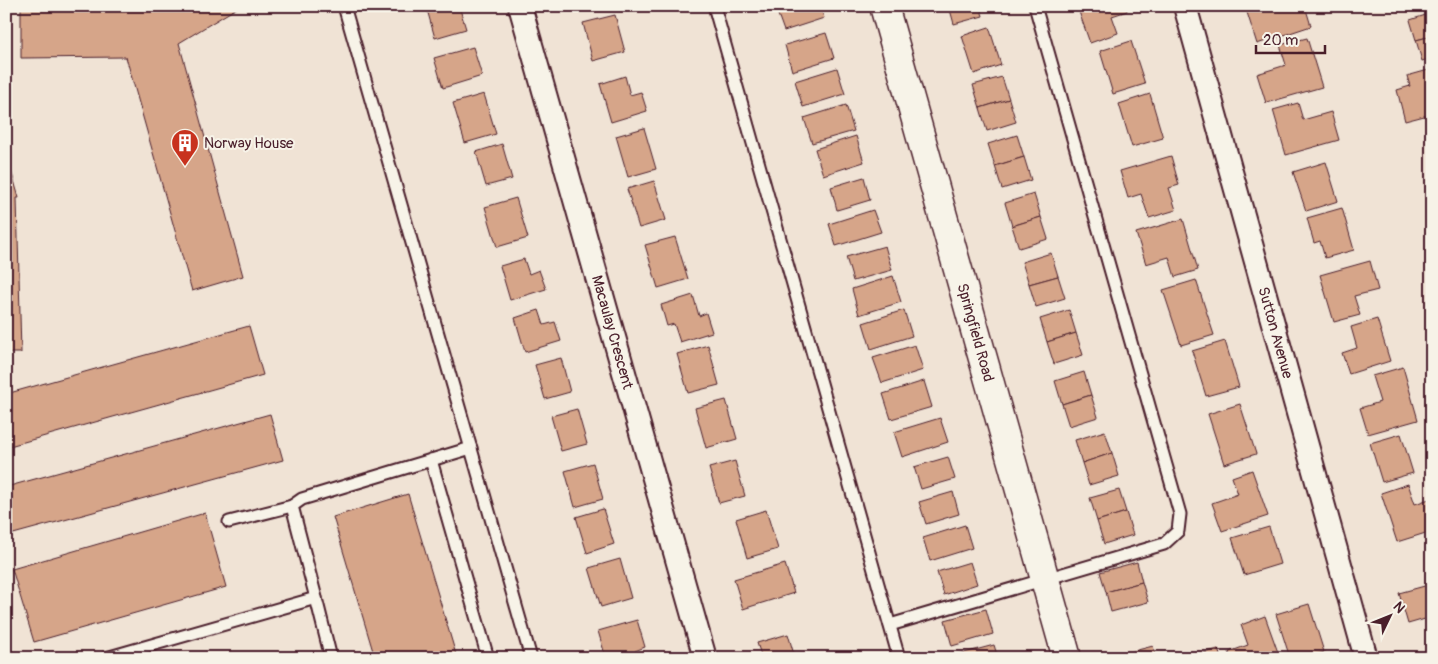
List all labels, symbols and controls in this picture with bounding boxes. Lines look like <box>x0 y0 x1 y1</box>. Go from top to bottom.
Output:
scale bar <box>1256 22 1324 54</box>
text: 20 m <box>1263 31 1298 50</box>
building icon: Norway House <box>170 128 200 167</box>
place label: Norway House <box>204 134 294 153</box>
street label: Macaulay Crescent <box>587 273 637 392</box>
street label: Springfield Road <box>952 281 998 384</box>
street label: Sutton Avenue <box>1253 285 1297 381</box>
north arrow <box>1366 592 1416 642</box>
text: N <box>1390 598 1409 617</box>

